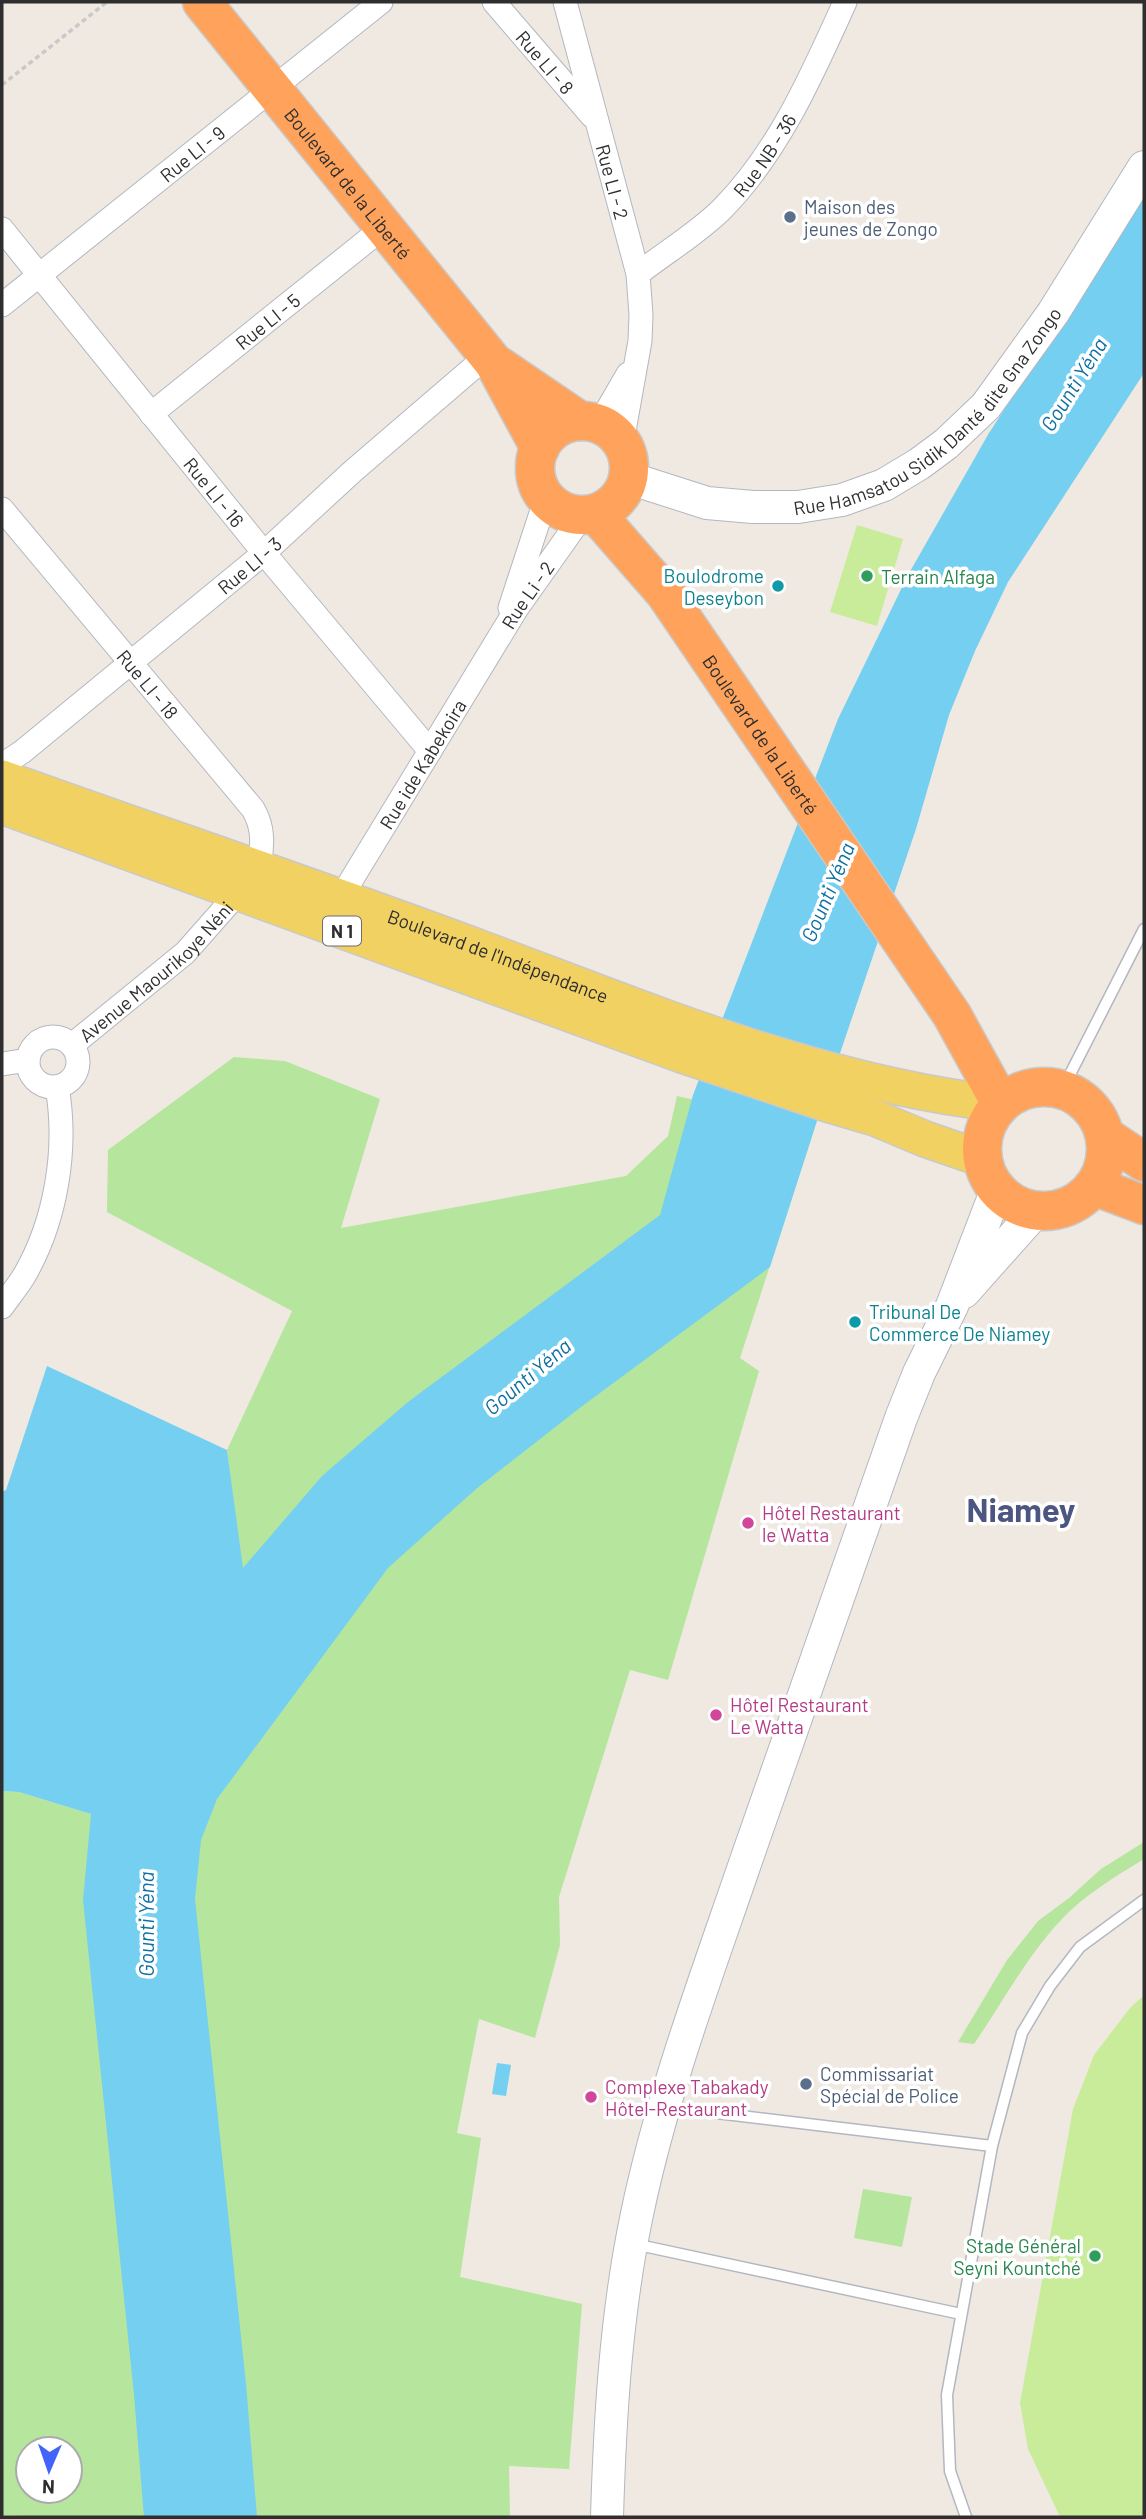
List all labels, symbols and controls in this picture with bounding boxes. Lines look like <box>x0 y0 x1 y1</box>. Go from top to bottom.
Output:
street label: Rue LI - 8 <box>512 25 579 98</box>
street label: Boulevard de la Liberté <box>280 103 417 264</box>
street label: Rue NB - 36 <box>728 110 800 201</box>
street label: Rue LI - 9 <box>155 120 229 186</box>
street label: Rue LI - 2 <box>592 142 634 222</box>
place label: Maison des jeunes de Zongo <box>803 195 938 240</box>
marker: Maison des jeunes de Zongo <box>782 209 798 225</box>
street label: Rue LI - 5 <box>230 288 304 354</box>
street label: Rue Hamsatou Sidik Danté dite Gna Zongo <box>792 302 1065 519</box>
water label: Gounti Yéna <box>1034 333 1112 435</box>
street label: Rue LI - 16 <box>179 452 250 531</box>
street label: Rue LI - 3 <box>212 532 286 598</box>
street label: Rue Li - 2 <box>496 556 558 633</box>
place label: Boulodrome Deseybon <box>664 564 764 609</box>
place label: Terrain Alfaga <box>881 565 995 588</box>
marker: Terrain Alfaga <box>859 568 875 584</box>
marker: Boulodrome Deseybon <box>770 578 786 594</box>
street label: Rue LI - 18 <box>113 645 184 723</box>
street label: Boulevard de la Liberté <box>699 650 824 819</box>
street label: Rue ide Kabekoira <box>374 695 470 833</box>
water label: Gounti Yéna <box>795 839 859 945</box>
street label: Avenue Maourikoye Néni <box>74 896 237 1046</box>
street label: Boulevard de l'Indépendance <box>385 904 612 1007</box>
road number: N 1 <box>323 916 361 946</box>
place label: Tribunal De Commerce De Niamey <box>869 1300 1050 1345</box>
marker: Tribunal De Commerce De Niamey <box>847 1314 863 1330</box>
water label: Gounti Yéna <box>479 1333 575 1419</box>
district label: Niamey <box>967 1489 1076 1529</box>
place label: Hôtel Restaurant le Watta <box>762 1501 901 1546</box>
marker: Hôtel Restaurant le Watta <box>740 1515 756 1531</box>
place label: Hôtel Restaurant Le Watta <box>730 1693 869 1738</box>
marker: Hôtel Restaurant Le Watta <box>708 1707 724 1723</box>
water label: Gounti Yéna <box>133 1871 158 1977</box>
place label: Commissariat Spécial de Police <box>820 2062 959 2107</box>
place label: Complexe Tabakady Hôtel-Restaurant <box>605 2075 769 2120</box>
marker: Commissariat Spécial de Police <box>798 2076 814 2092</box>
marker: Complexe Tabakady Hôtel-Restaurant <box>583 2089 599 2105</box>
place label: Stade Général Seyni Kountché <box>954 2234 1081 2279</box>
marker: Stade Général Seyni Kountché <box>1087 2248 1103 2264</box>
north arrow <box>14 2435 84 2505</box>
text: N <box>42 2476 55 2499</box>

